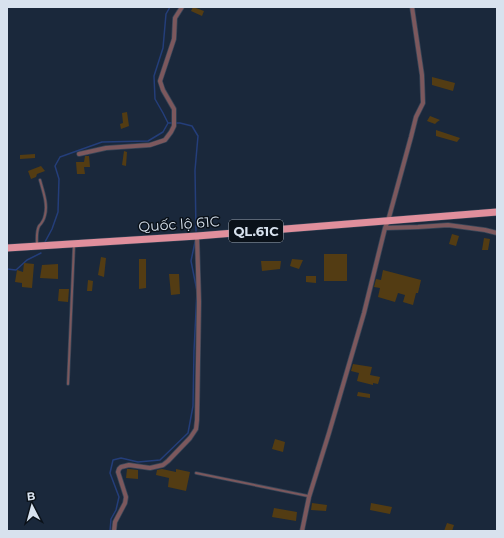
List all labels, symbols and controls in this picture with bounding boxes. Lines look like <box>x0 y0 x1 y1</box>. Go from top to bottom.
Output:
street label: Quốc lộ 61C <box>138 212 220 236</box>
road number: QL.61C <box>229 220 283 242</box>
north arrow <box>12 486 52 526</box>
text: B <box>26 489 36 503</box>

